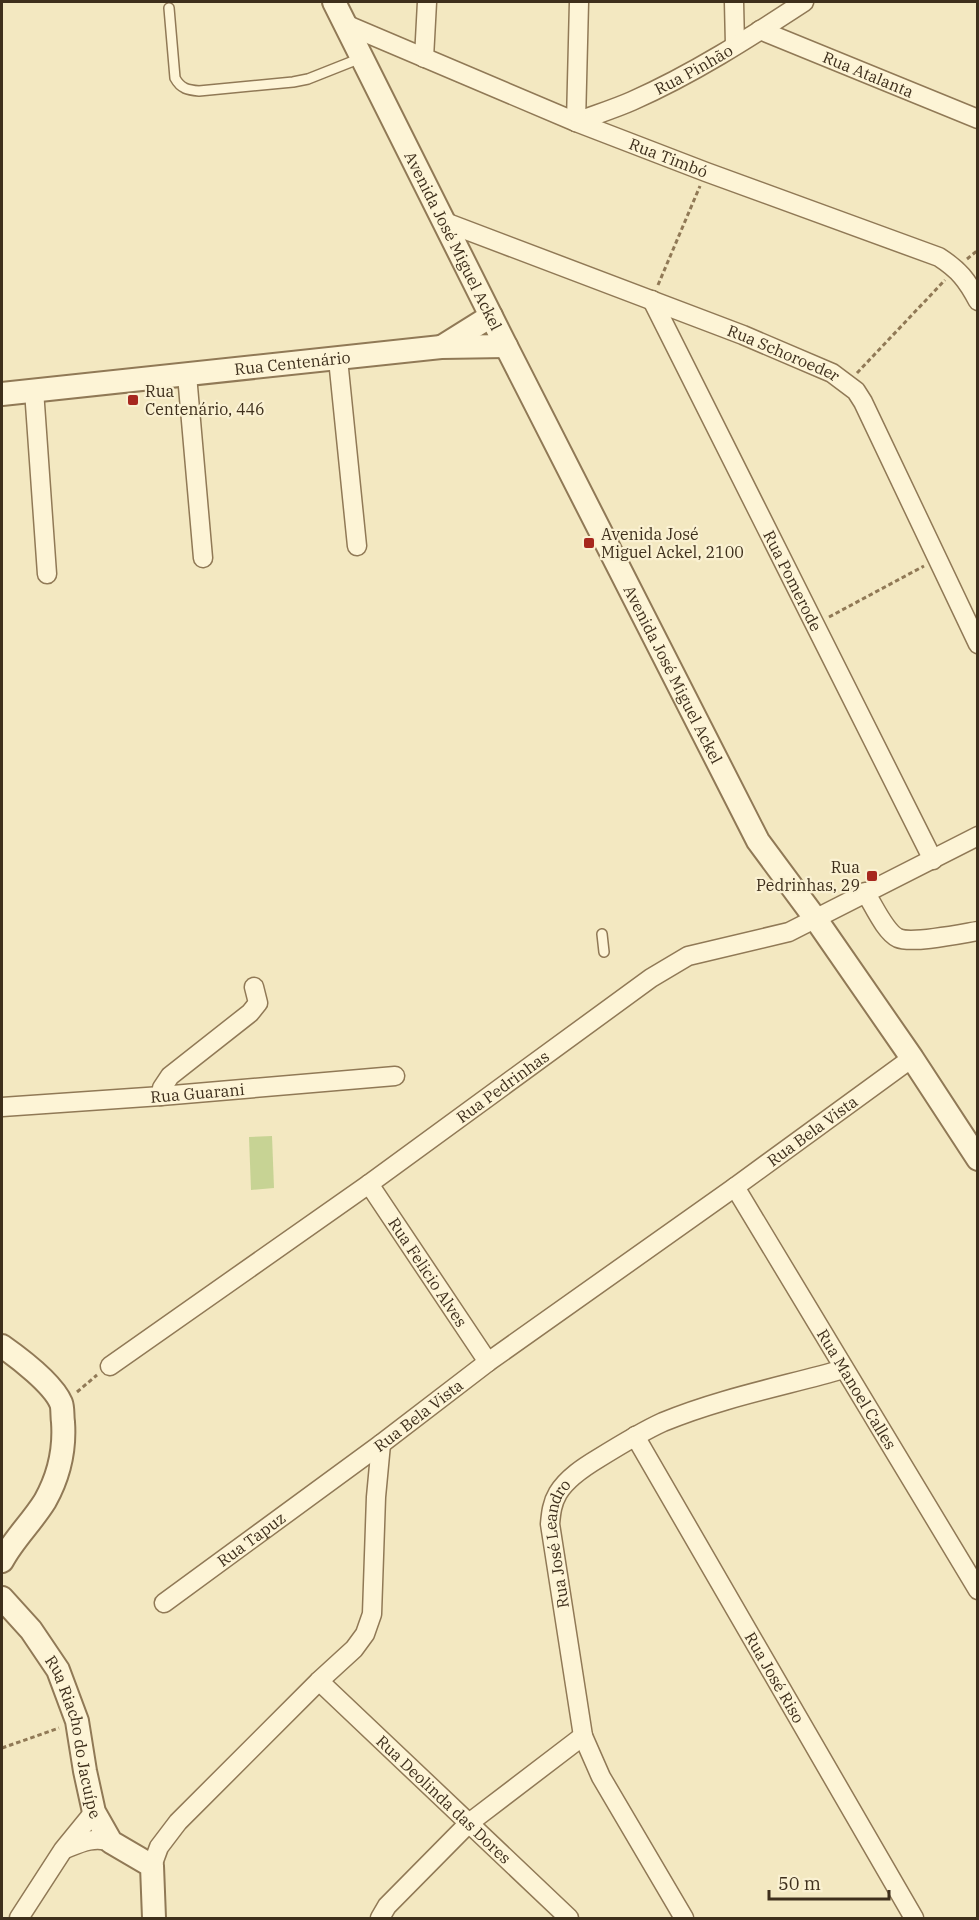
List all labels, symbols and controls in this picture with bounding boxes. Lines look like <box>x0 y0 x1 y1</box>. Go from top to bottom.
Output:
street label: Rua Pinhão <box>651 40 736 99</box>
street label: Rua Atalanta <box>820 47 917 102</box>
street label: Rua Timbó <box>626 133 711 182</box>
street label: Avenida José Miguel Ackel <box>400 148 507 334</box>
street label: Rua Schoroeder <box>725 320 844 386</box>
street label: Rua Centenário <box>233 347 351 379</box>
place label: Rua Centenário, 446 <box>145 381 265 419</box>
marker: Rua Centenário, 446 <box>126 393 140 407</box>
place label: Avenida José Miguel Ackel, 2100 <box>601 524 744 562</box>
street label: Rua Pomerode <box>759 527 826 634</box>
marker: Avenida José Miguel Ackel, 2100 <box>582 536 596 550</box>
street label: Avenida José Miguel Ackel <box>619 582 727 767</box>
place label: Rua Pedrinhas, 29 <box>756 857 860 895</box>
marker: Rua Pedrinhas, 29 <box>865 869 879 883</box>
street label: Rua Pedrinhas <box>452 1046 553 1127</box>
street label: Rua Guarani <box>150 1079 245 1107</box>
street label: Rua Bela Vista <box>763 1091 862 1170</box>
street label: Rua Felicio Alves <box>384 1214 472 1331</box>
street label: Rua Manoel Calles <box>813 1325 901 1453</box>
street label: Rua Bela Vista <box>370 1375 467 1456</box>
street label: Rua José Leandro <box>540 1475 575 1610</box>
street label: Rua Tapuz <box>213 1508 289 1571</box>
street label: Rua José Riso <box>741 1628 809 1727</box>
street label: Rua Riacho do Jacuípe <box>41 1651 106 1822</box>
street label: Rua Deolinda das Dores <box>372 1731 515 1868</box>
scale bar <box>769 1863 889 1901</box>
text: 50 m <box>778 1872 821 1895</box>

